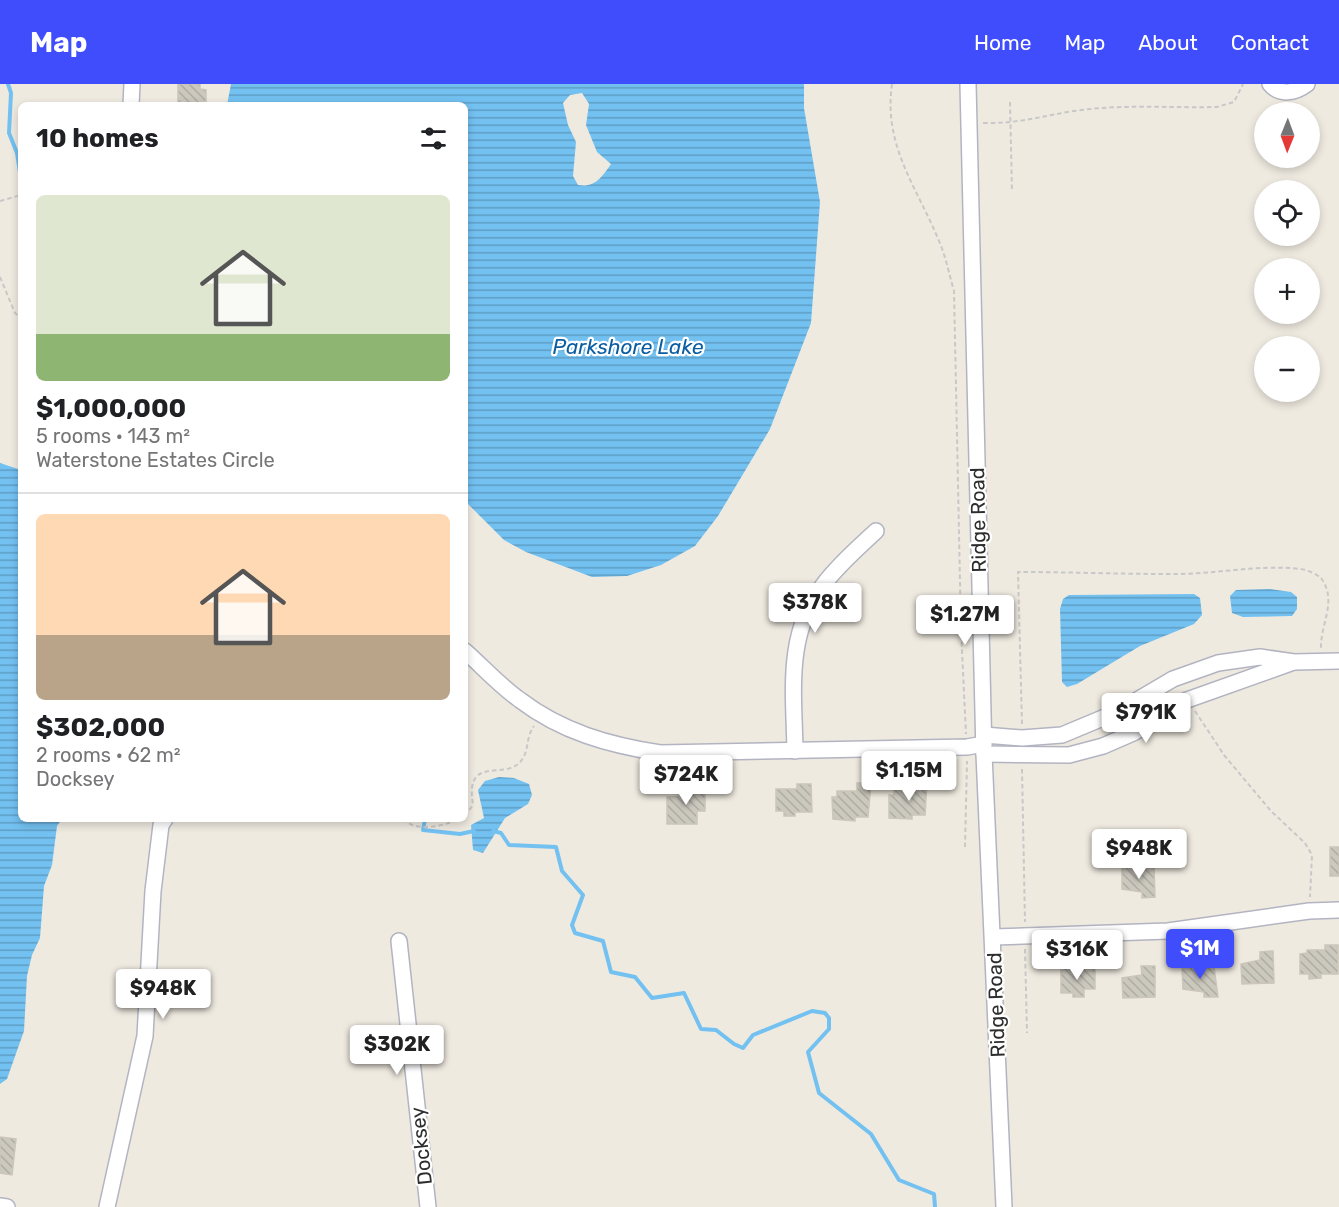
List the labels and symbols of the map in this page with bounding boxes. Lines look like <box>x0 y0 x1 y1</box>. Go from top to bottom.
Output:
north arrow <box>1254 102 1320 168</box>
water label: Parkshore Lake <box>553 334 704 359</box>
street label: Ridge Road <box>965 467 991 573</box>
pin: $378K <box>773 583 857 634</box>
pin: $1.27M <box>916 595 1014 646</box>
pin: $791K <box>1104 693 1188 744</box>
pin: $1.15M <box>860 751 958 802</box>
pin: $724K <box>644 755 728 806</box>
pin: $948K <box>1097 829 1181 880</box>
pin: $1M <box>1171 929 1229 980</box>
pin: $316K <box>1035 930 1119 981</box>
street label: Ridge Road <box>982 952 1010 1058</box>
pin: $948K <box>121 969 205 1020</box>
pin: $302K <box>355 1025 439 1076</box>
street label: Docksey <box>405 1106 437 1186</box>

